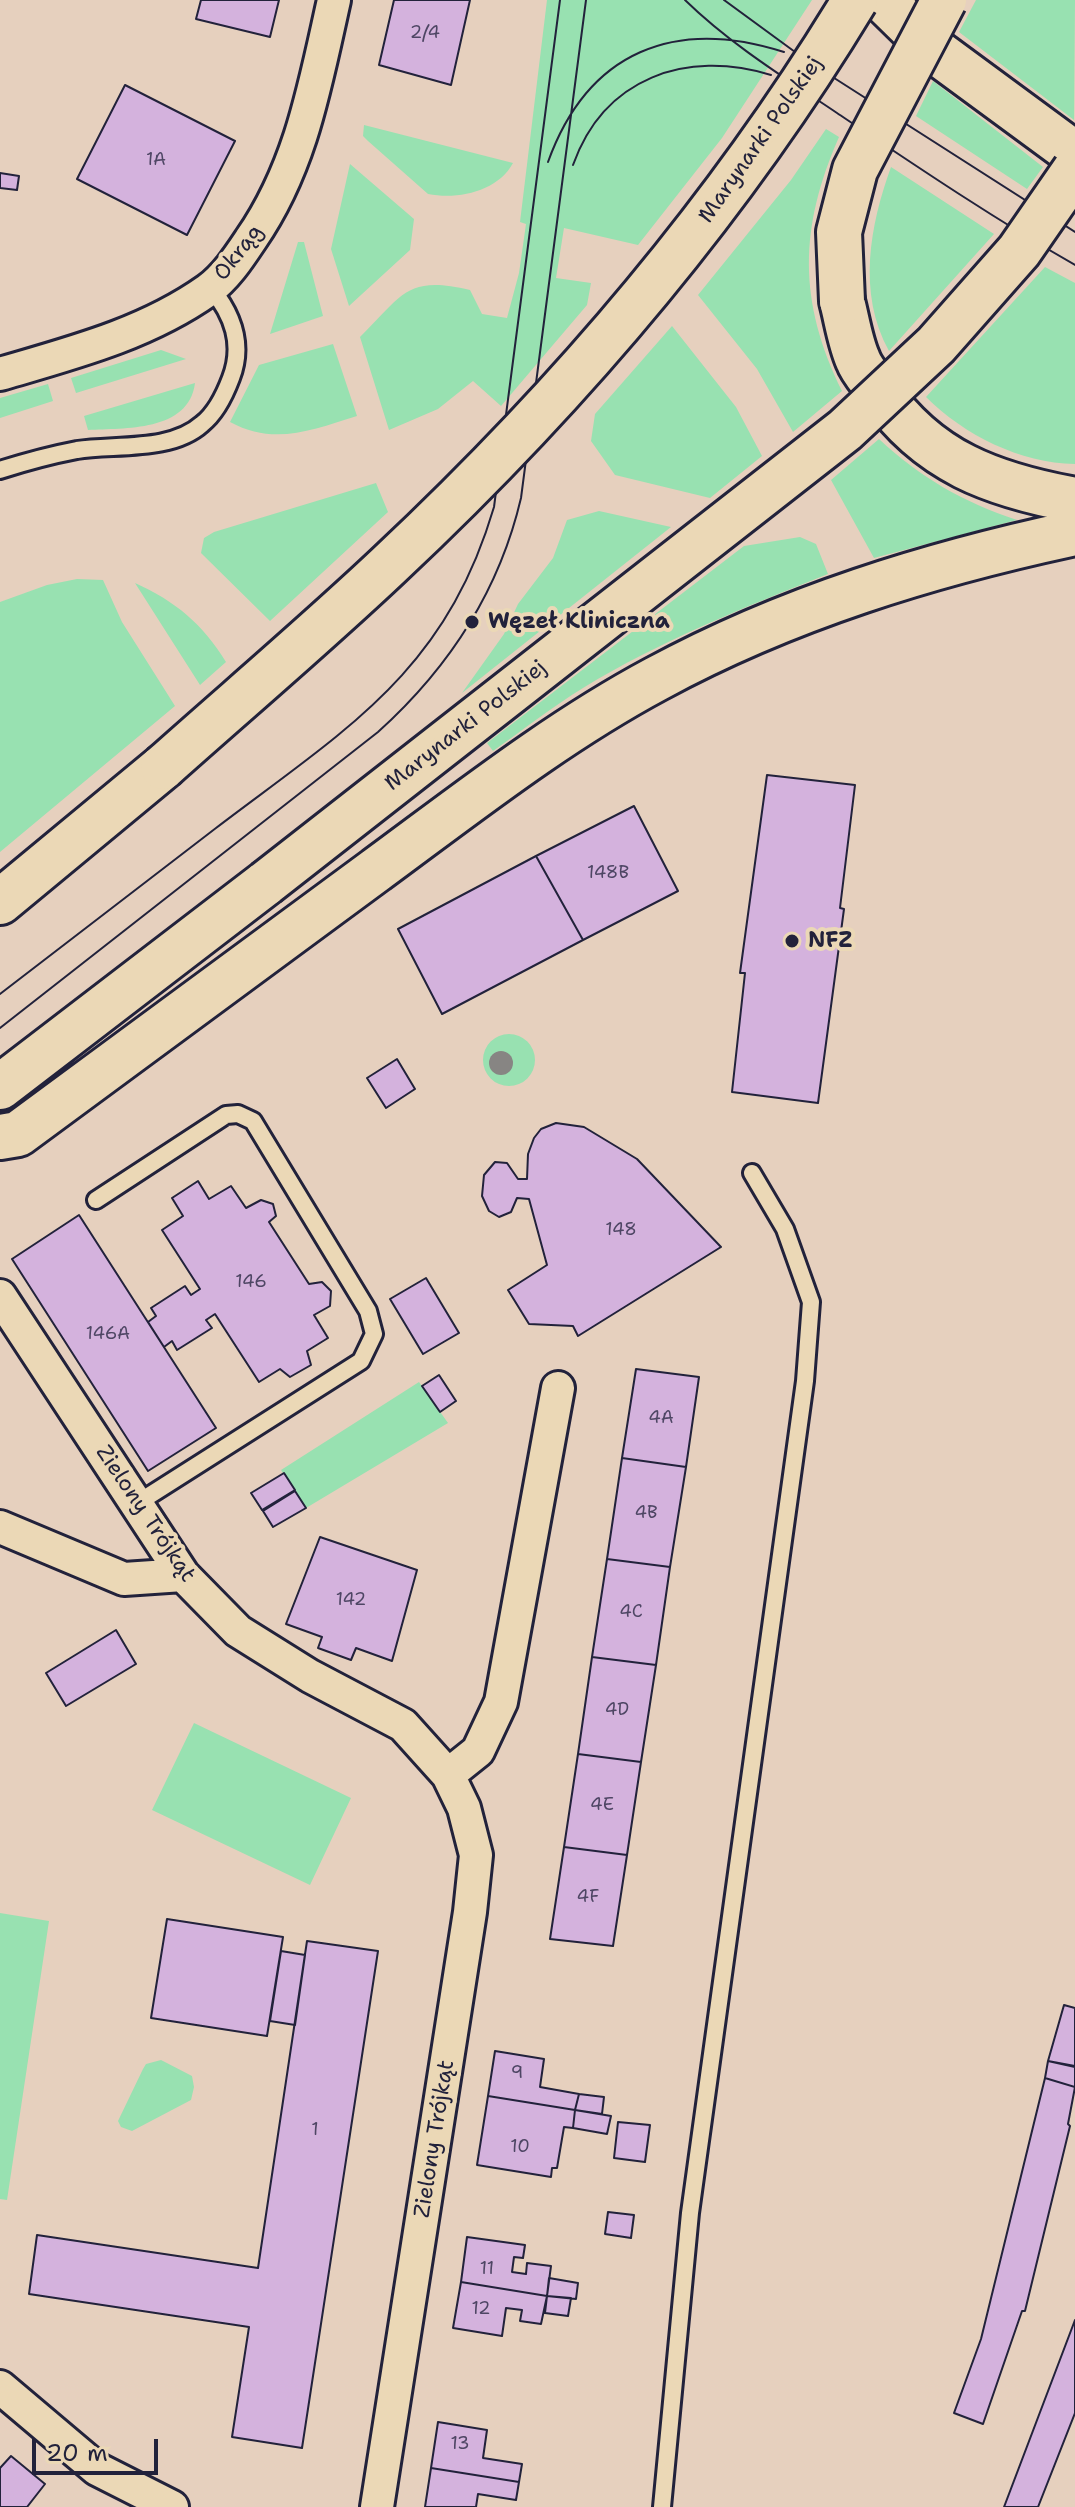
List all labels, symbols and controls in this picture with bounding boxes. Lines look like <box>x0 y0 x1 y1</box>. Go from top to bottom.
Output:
house number: 2/4 <box>410 22 440 44</box>
street label: Marynarki Polskiej <box>694 52 828 228</box>
house number: 1A <box>146 149 166 171</box>
street label: Okrąg <box>209 220 269 286</box>
place label: Węzeł Kliniczna <box>488 609 670 635</box>
marker: Węzeł Kliniczna <box>463 613 481 631</box>
street label: Marynarki Polskiej <box>380 655 552 797</box>
house number: 148B <box>587 862 629 884</box>
place label: NFZ <box>808 928 852 954</box>
marker: NFZ <box>783 932 801 950</box>
house number: 148 <box>605 1219 637 1241</box>
house number: 146 <box>235 1271 267 1293</box>
house number: 146A <box>86 1323 130 1345</box>
house number: 4A <box>648 1407 674 1429</box>
street label: Zielony Trójkąt <box>89 1441 201 1587</box>
house number: 4B <box>634 1502 658 1524</box>
house number: 142 <box>336 1589 366 1611</box>
house number: 4C <box>619 1601 643 1623</box>
house number: 4D <box>605 1699 629 1721</box>
house number: 4E <box>590 1794 614 1816</box>
house number: 4F <box>577 1886 599 1908</box>
street label: Zielony Trójkąt <box>409 2058 461 2220</box>
house number: 9 <box>511 2062 523 2084</box>
house number: 1 <box>311 2119 319 2141</box>
house number: 10 <box>510 2136 530 2158</box>
house number: 11 <box>480 2258 494 2280</box>
house number: 12 <box>471 2298 491 2320</box>
scale bar <box>36 2423 162 2473</box>
house number: 13 <box>450 2433 470 2455</box>
text: 20 m <box>46 2437 108 2469</box>

